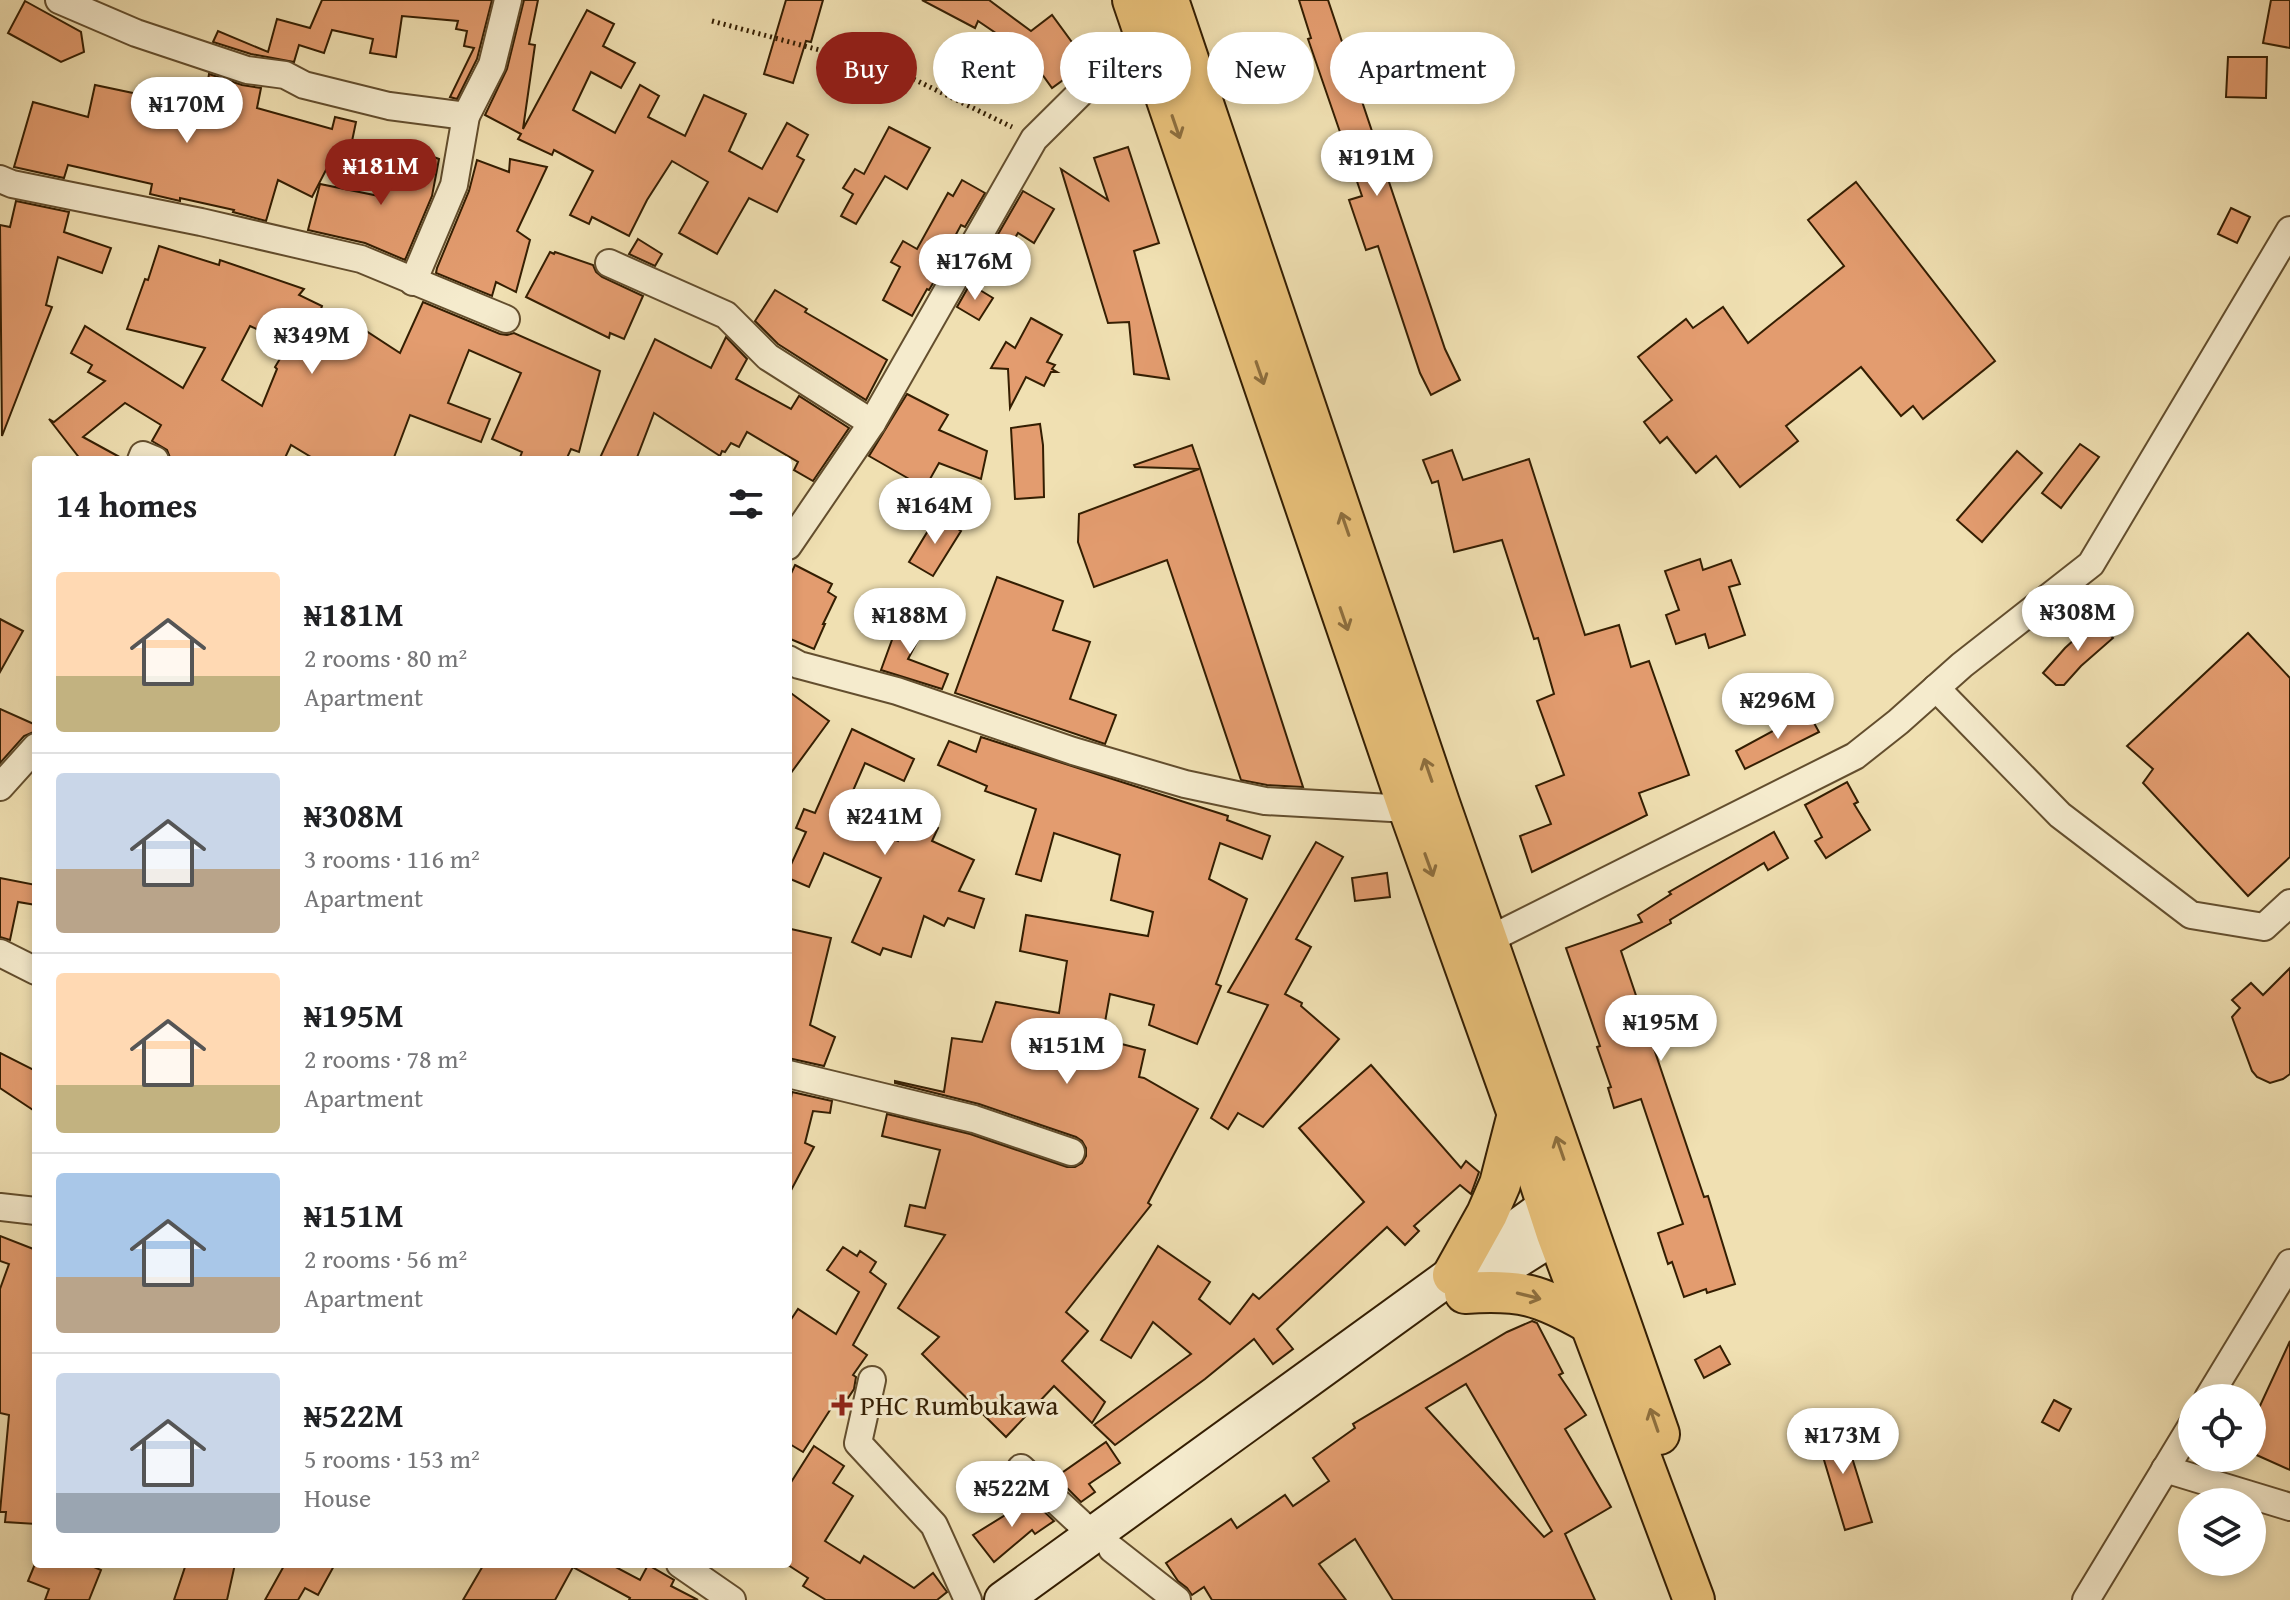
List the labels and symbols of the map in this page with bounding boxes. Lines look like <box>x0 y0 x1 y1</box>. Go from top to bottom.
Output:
pin: ₦170M <box>131 77 243 145</box>
one-way arrow <box>1170 114 1185 139</box>
pin: ₦191M <box>1321 130 1433 198</box>
pin: ₦181M <box>325 139 437 207</box>
pin: ₦176M <box>919 234 1031 302</box>
pin: ₦349M <box>256 308 368 376</box>
one-way arrow <box>1254 360 1268 385</box>
pin: ₦164M <box>879 478 991 546</box>
one-way arrow <box>1336 512 1351 537</box>
pin: ₦308M <box>2022 585 2134 653</box>
pin: ₦188M <box>854 588 966 656</box>
one-way arrow <box>1337 606 1352 631</box>
pin: ₦296M <box>1722 673 1834 741</box>
one-way arrow <box>1420 758 1435 784</box>
pin: ₦241M <box>829 789 941 857</box>
one-way arrow <box>1422 852 1437 877</box>
pin: ₦195M <box>1605 995 1717 1063</box>
pin: ₦151M <box>1011 1018 1123 1086</box>
one-way arrow <box>1552 1136 1567 1161</box>
one-way arrow <box>1516 1289 1542 1304</box>
place label: PHC Rumbukawa <box>860 1384 1059 1425</box>
marker: PHC Rumbukawa <box>831 1394 853 1416</box>
pin: ₦173M <box>1787 1408 1899 1476</box>
one-way arrow <box>1646 1409 1660 1433</box>
pin: ₦522M <box>956 1461 1068 1529</box>

